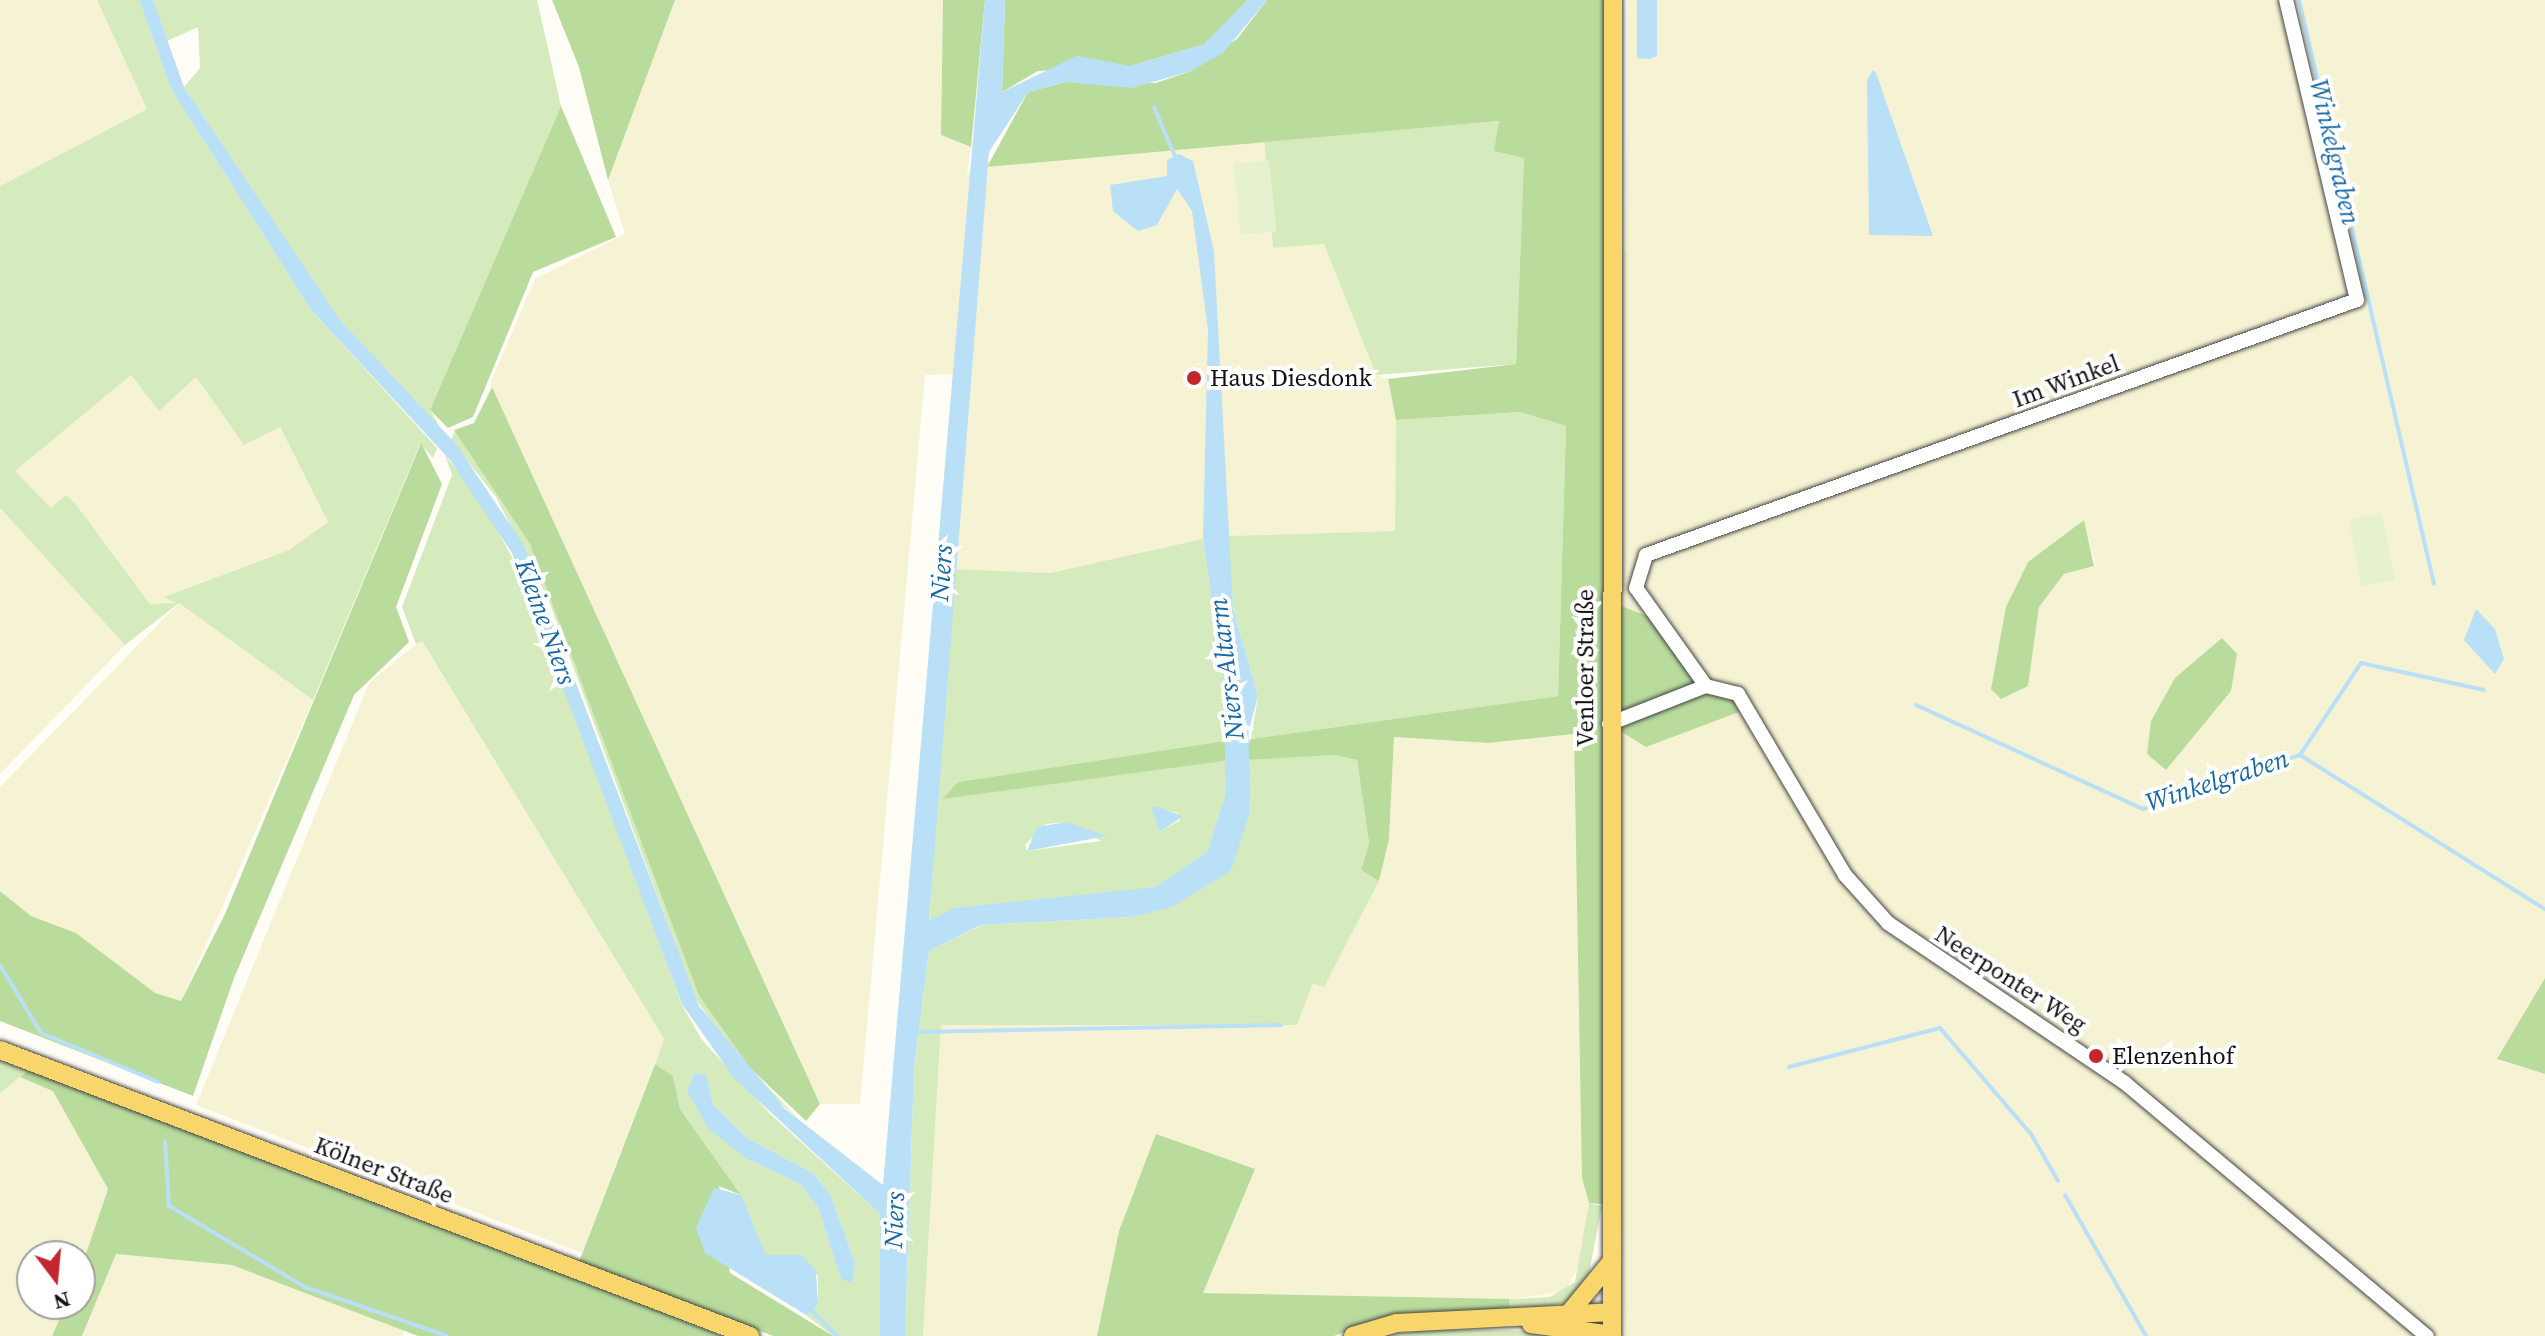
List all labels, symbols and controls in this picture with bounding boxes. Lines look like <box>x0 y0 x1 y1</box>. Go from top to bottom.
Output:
water label: Winkelgraben <box>2302 76 2366 228</box>
street label: Im Winkel <box>2008 348 2124 414</box>
place label: Haus Diesdonk <box>1210 364 1372 392</box>
marker: Haus Diesdonk <box>1185 369 1203 387</box>
water label: Niers <box>924 544 960 602</box>
water label: Kleine Niers <box>508 555 582 689</box>
street label: Venloer Straße <box>1571 589 1599 747</box>
water label: Niers-Altarm <box>1203 597 1251 741</box>
water label: Winkelgraben <box>2142 743 2292 819</box>
street label: Neerponter Weg <box>1930 919 2092 1039</box>
place label: Elenzenhof <box>2112 1042 2234 1070</box>
marker: Elenzenhof <box>2087 1047 2105 1065</box>
street label: Kölner Straße <box>310 1130 458 1210</box>
water label: Niers <box>878 1191 912 1249</box>
north arrow <box>16 1240 96 1320</box>
text: N <box>50 1285 74 1318</box>

